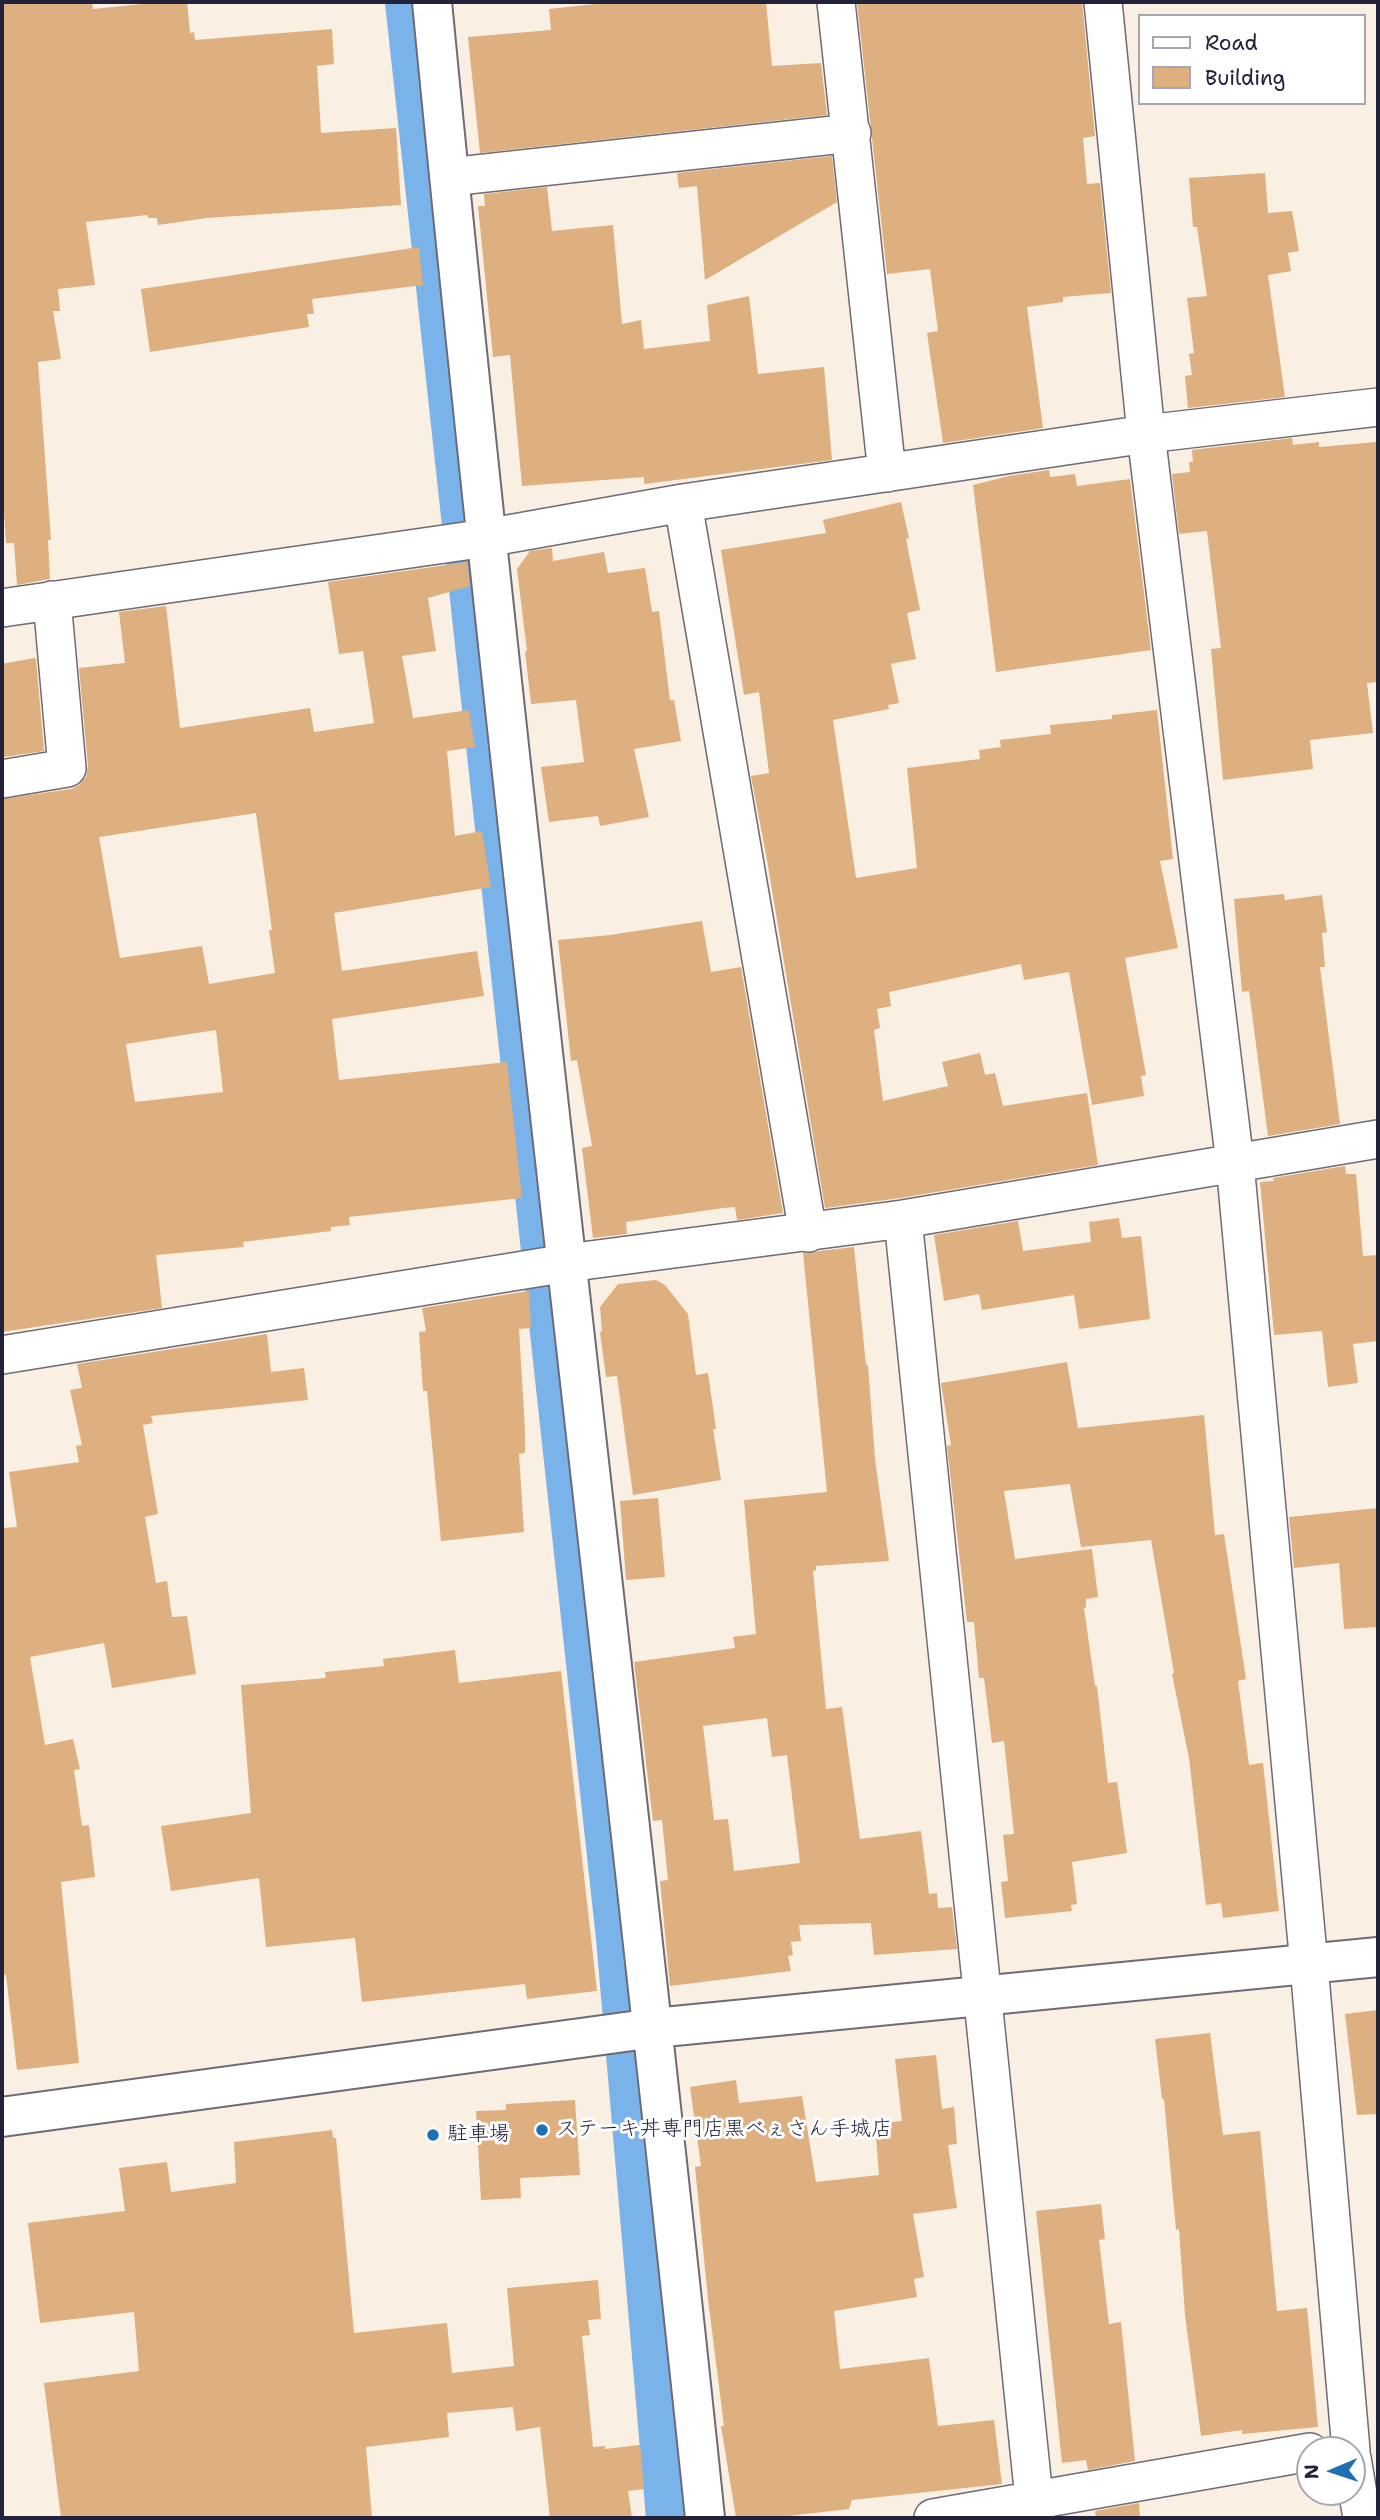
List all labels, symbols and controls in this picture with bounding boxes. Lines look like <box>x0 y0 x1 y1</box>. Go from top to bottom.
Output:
legend <box>1138 14 1366 105</box>
text: Road <box>1205 29 1258 57</box>
text: Building <box>1205 64 1285 92</box>
place label: ステーキ丼専門店黒べぇさん手城店 <box>556 2117 892 2143</box>
place label: 駐車場 <box>447 2122 510 2148</box>
marker: ステーキ丼専門店黒べぇさん手城店 <box>534 2122 550 2138</box>
marker: 駐車場 <box>425 2127 441 2143</box>
north arrow <box>1296 2436 1366 2506</box>
text: N <box>1299 2464 1324 2480</box>

